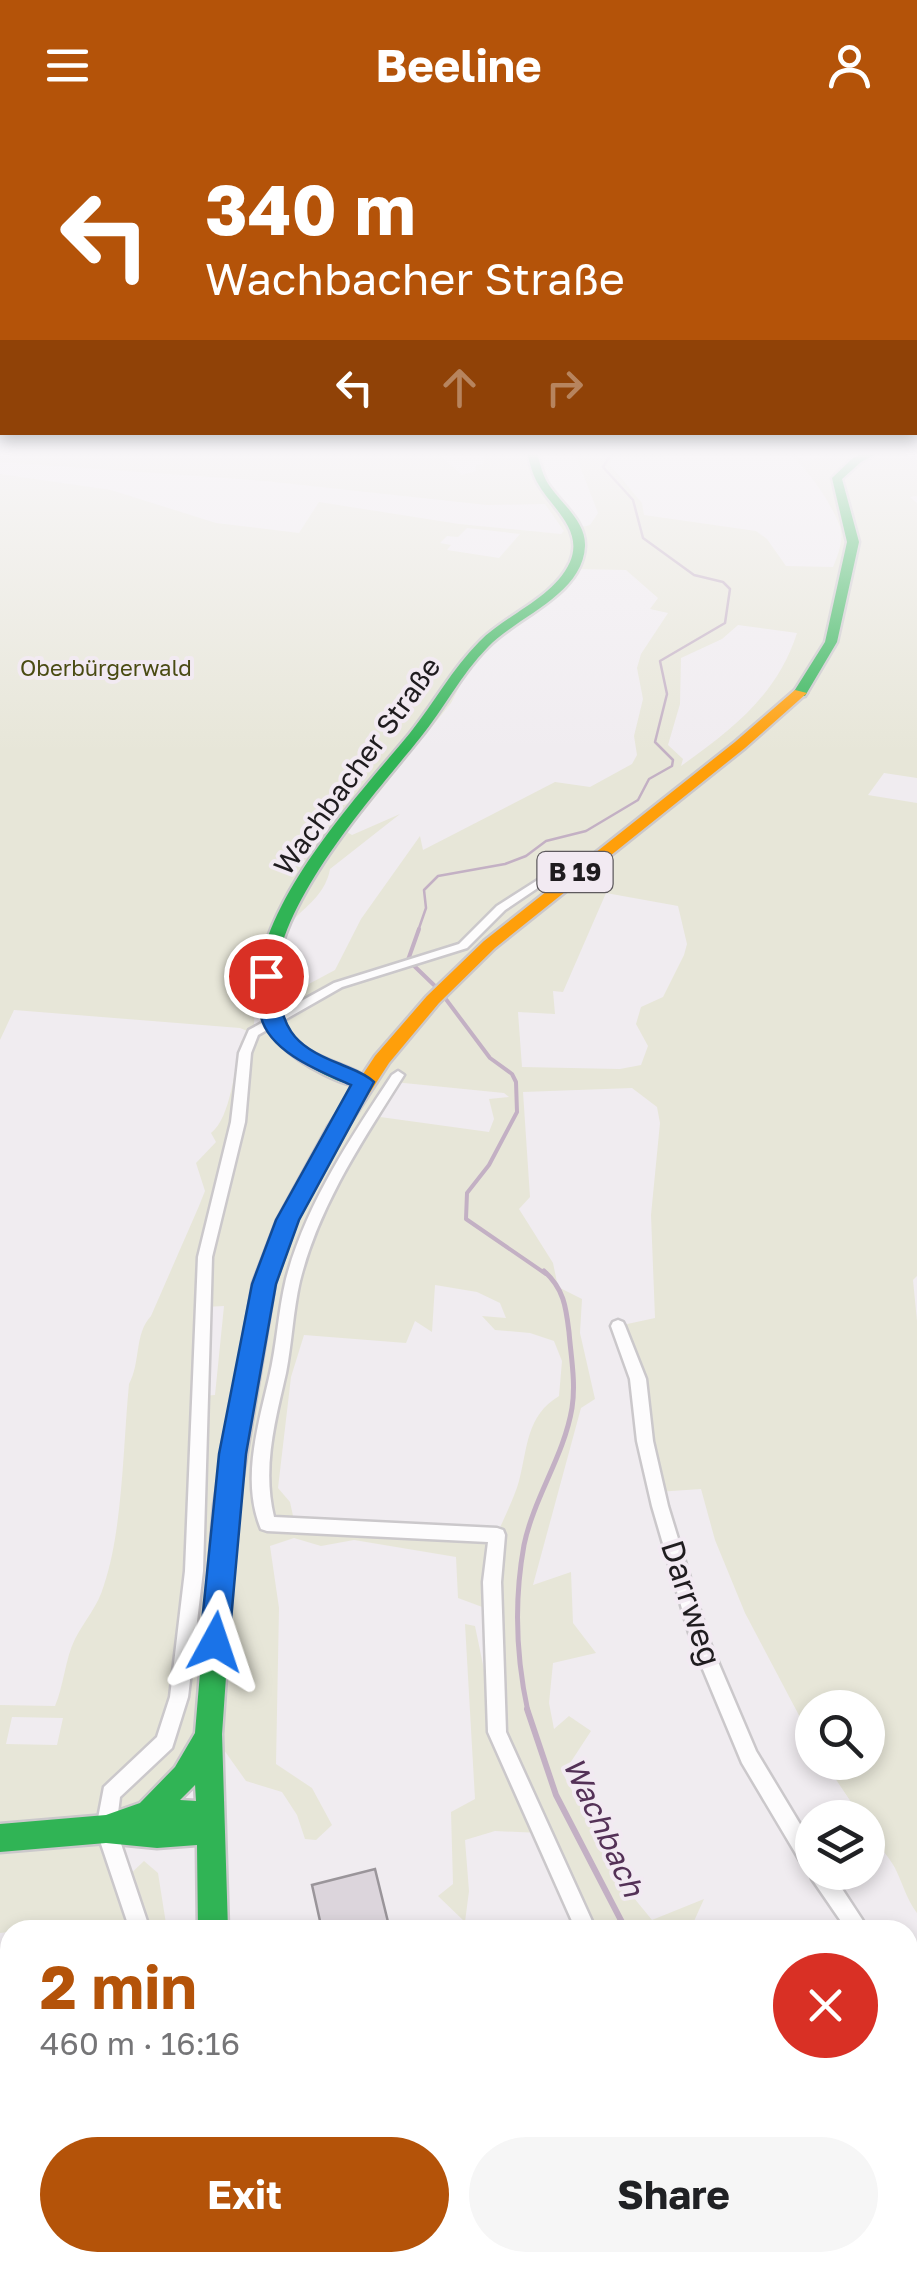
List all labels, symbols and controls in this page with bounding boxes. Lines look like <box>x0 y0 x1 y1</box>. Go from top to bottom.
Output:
icon: menu <box>40 38 95 93</box>
text: Beeline <box>375 38 542 92</box>
icon: person <box>822 38 877 93</box>
text: 340 m <box>205 166 416 250</box>
icon: left <box>40 170 170 300</box>
text: Wachbacher Straße <box>205 251 625 305</box>
icon: left <box>327 360 382 415</box>
icon: ahead <box>432 360 487 415</box>
icon: right <box>537 360 592 415</box>
street label: Wachbacher Straße <box>266 650 447 881</box>
park label: Oberbürgerwald <box>20 654 192 681</box>
road number: B 19 <box>538 852 612 892</box>
pin <box>224 934 309 1019</box>
icon: arrive <box>239 949 294 1004</box>
street label: Darrweg <box>654 1535 730 1670</box>
position arrow <box>163 1590 267 1694</box>
map controls <box>795 1690 885 1890</box>
button: search <box>795 1690 885 1780</box>
water label: Wachbach <box>556 1751 652 1903</box>
button: layers <box>795 1800 885 1890</box>
text: 2 min <box>40 1950 197 2022</box>
button: close <box>773 1953 878 2058</box>
text: 460 m · 16:16 <box>40 2024 240 2062</box>
button: Exit <box>40 2137 449 2252</box>
button: Share <box>469 2137 878 2252</box>

